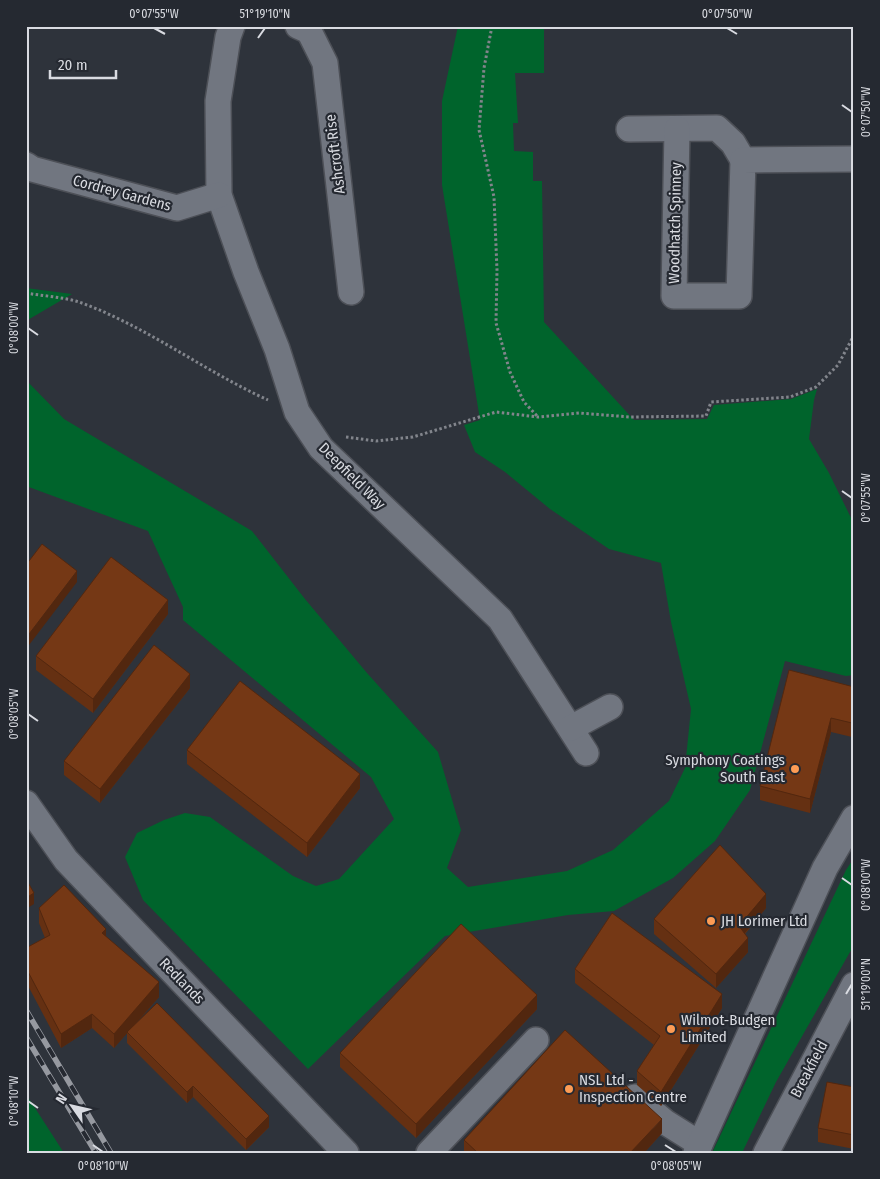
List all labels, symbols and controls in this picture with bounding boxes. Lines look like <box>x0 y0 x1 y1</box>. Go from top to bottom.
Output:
text: 0°07'55"W <box>129 7 179 21</box>
text: 51°19'10"N <box>240 7 290 21</box>
text: 0°07'50"W <box>702 7 752 21</box>
scale bar <box>50 48 116 80</box>
text: 20 m <box>58 56 88 74</box>
text: 0°07'50"W <box>859 87 873 137</box>
street label: Ashcroft Rise <box>321 113 349 195</box>
street label: Woodhatch Spinney <box>665 162 685 284</box>
street label: Cordrey Gardens <box>71 171 173 215</box>
text: 0°08'00"W <box>7 302 21 354</box>
street label: Deepfield Way <box>315 439 389 513</box>
text: 0°07'55"W <box>859 473 873 523</box>
text: 0°08'05"W <box>7 688 21 740</box>
place label: Symphony Coatings South East <box>665 751 785 786</box>
marker: Symphony Coatings South East <box>789 763 801 775</box>
text: 0°08'00"W <box>859 859 873 911</box>
place label: JH Lorimer Ltd <box>721 912 808 930</box>
marker: JH Lorimer Ltd <box>705 915 717 927</box>
street label: Redlands <box>156 954 208 1008</box>
text: 51°19'00"N <box>859 958 873 1010</box>
place label: Wilmot-Budgen Limited <box>681 1011 775 1046</box>
marker: Wilmot-Budgen Limited <box>665 1023 677 1035</box>
street label: Breakfield <box>787 1037 831 1101</box>
place label: NSL Ltd - Inspection Centre <box>579 1071 687 1106</box>
text: 0°08'10"W <box>7 1076 21 1126</box>
north arrow <box>48 1082 98 1132</box>
marker: NSL Ltd - Inspection Centre <box>563 1083 575 1095</box>
text: N <box>52 1091 71 1107</box>
text: 0°08'10"W <box>78 1159 128 1173</box>
text: 0°08'05"W <box>650 1159 702 1173</box>

